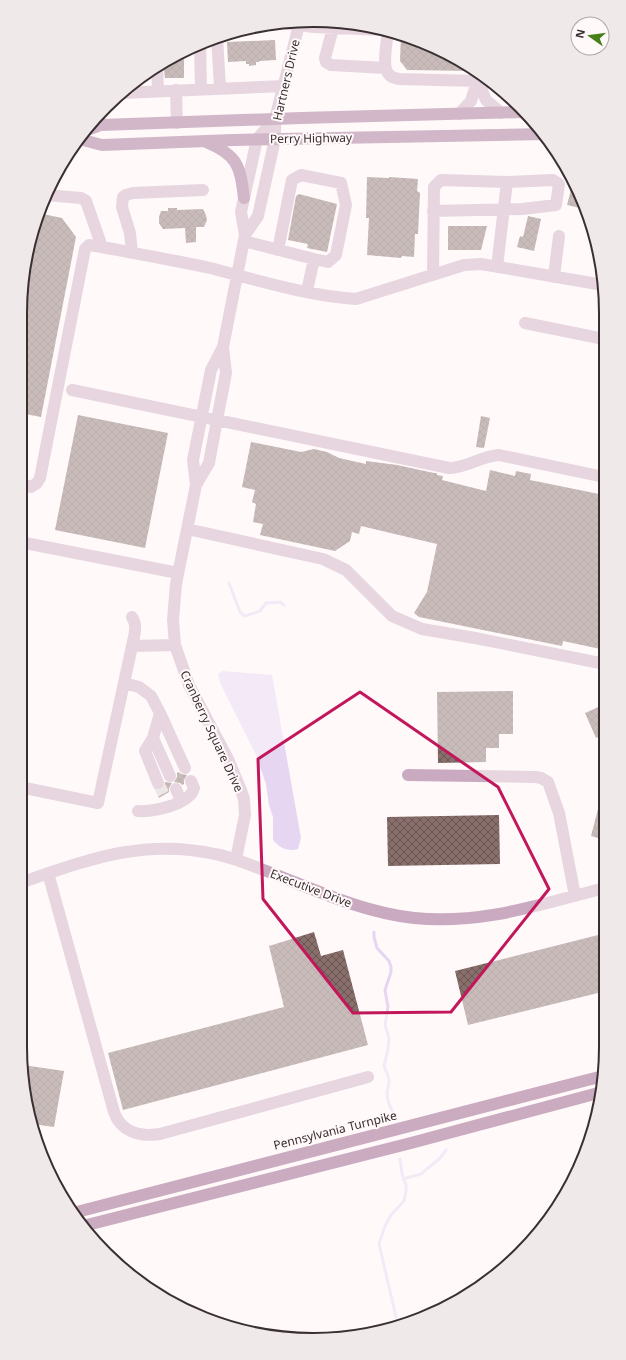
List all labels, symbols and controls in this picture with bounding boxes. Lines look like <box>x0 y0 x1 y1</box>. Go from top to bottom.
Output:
north arrow <box>570 16 610 56</box>
text: N <box>571 27 588 40</box>
street label: Hartners Drive <box>268 38 304 122</box>
street label: Perry Highway <box>270 129 353 147</box>
street label: Cranberry Square Drive <box>176 668 248 795</box>
street label: Executive Drive <box>268 865 354 911</box>
street label: Pennsylvania Turnpike <box>272 1106 399 1154</box>

